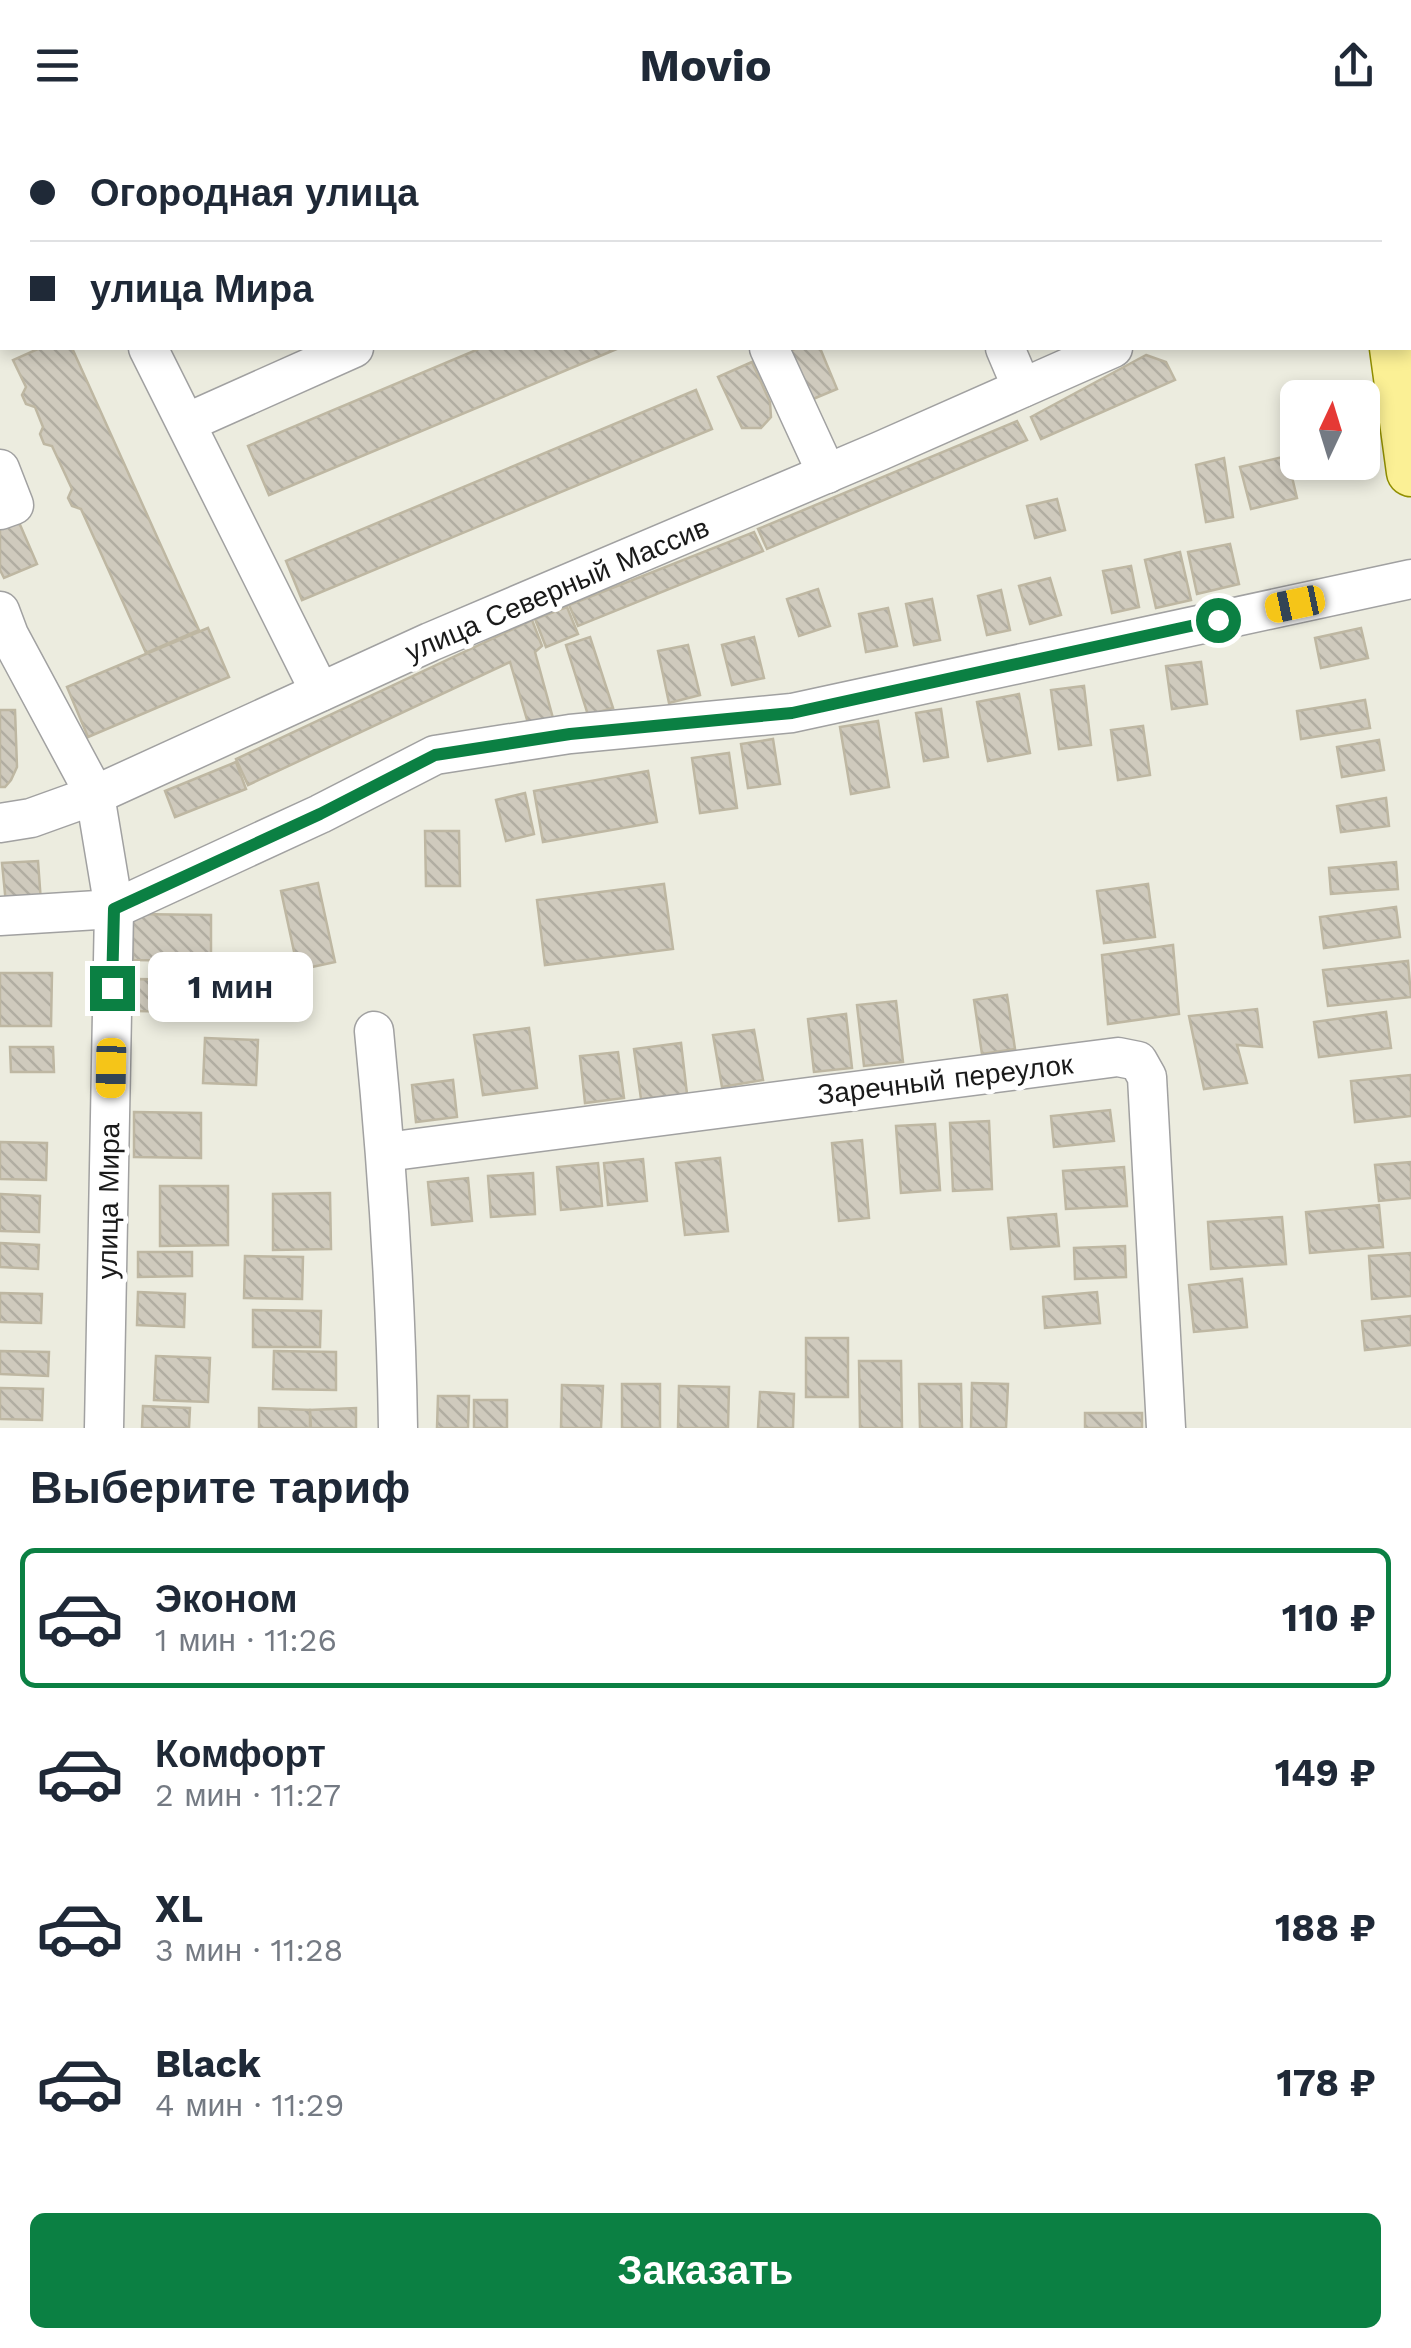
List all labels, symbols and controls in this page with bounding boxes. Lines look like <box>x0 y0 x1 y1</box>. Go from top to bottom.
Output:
icon: menu <box>30 38 85 93</box>
icon: share <box>1326 38 1381 93</box>
text: Movio <box>639 39 772 92</box>
text: Огородная улица <box>90 171 418 215</box>
text: улица Мира <box>90 267 313 311</box>
north arrow <box>1280 380 1380 480</box>
map controls <box>1280 380 1380 480</box>
street label: улица Северный Массив <box>400 510 714 668</box>
car <box>1263 583 1327 625</box>
route start <box>1196 598 1241 643</box>
callout: 1 мин <box>147 953 312 1023</box>
route end <box>90 966 135 1011</box>
text: 1 мин <box>188 968 273 1006</box>
car <box>95 1038 127 1098</box>
street label: Заречный переулок <box>815 1047 1076 1112</box>
street label: улица Мира <box>91 1122 126 1280</box>
text: Выберите тариф <box>30 1461 410 1514</box>
icon: car <box>35 1573 125 1663</box>
text: Эконом <box>155 1577 298 1621</box>
text: 110 ₽ <box>1282 1596 1376 1640</box>
text: 1 мин · 11:26 <box>155 1621 337 1659</box>
icon: car <box>35 1728 125 1818</box>
text: Комфорт <box>155 1732 326 1776</box>
text: 149 ₽ <box>1275 1751 1376 1795</box>
text: 2 мин · 11:27 <box>155 1776 341 1814</box>
icon: car <box>35 1883 125 1973</box>
text: XL <box>155 1887 203 1931</box>
text: 188 ₽ <box>1275 1906 1376 1950</box>
text: 3 мин · 11:28 <box>155 1931 343 1969</box>
icon: car <box>35 2038 125 2128</box>
text: Black <box>155 2042 261 2086</box>
text: 178 ₽ <box>1276 2061 1376 2105</box>
text: 4 мин · 11:29 <box>155 2086 344 2124</box>
button: Заказать <box>30 2213 1381 2328</box>

